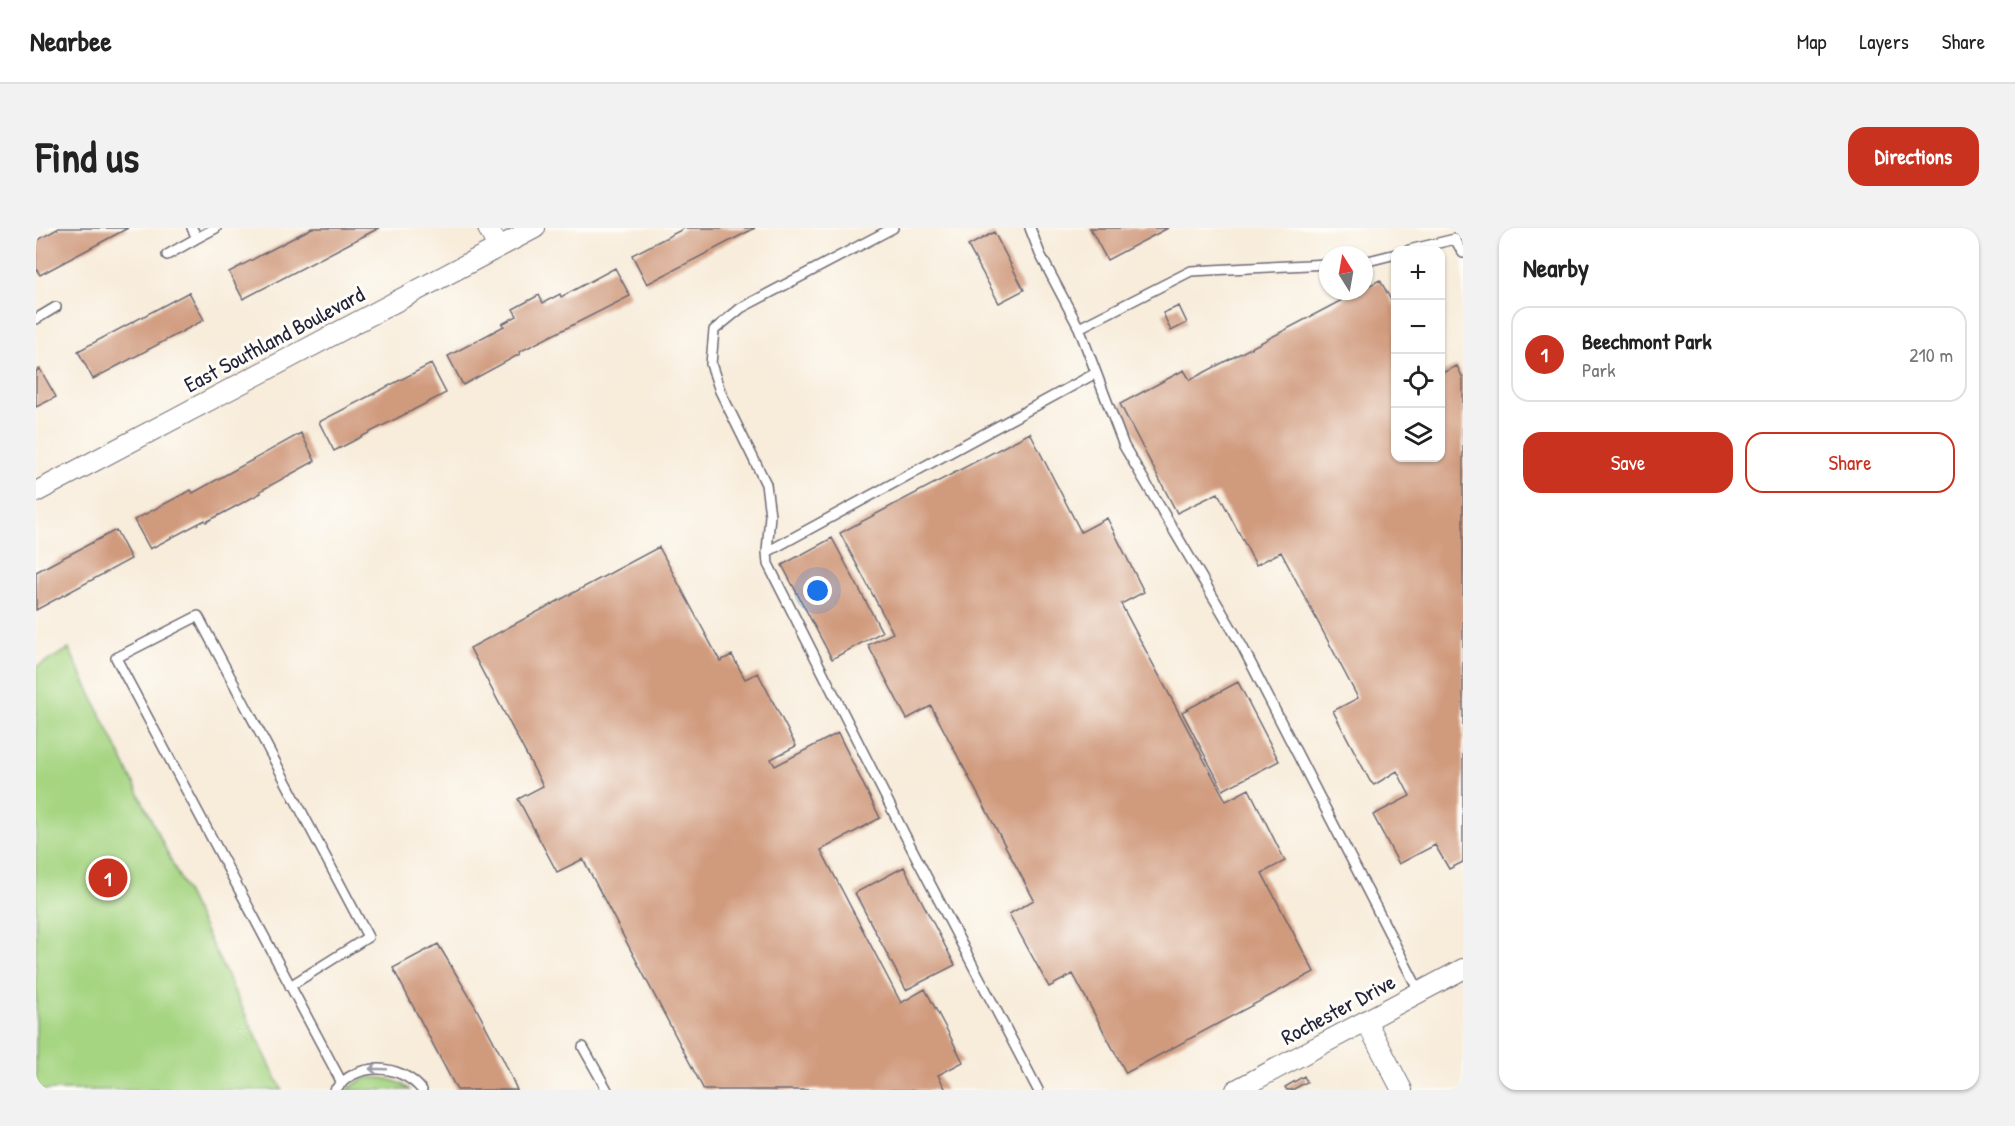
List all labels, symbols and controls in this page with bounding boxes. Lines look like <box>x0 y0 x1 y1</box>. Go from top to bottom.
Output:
text: Nearbee <box>30 22 112 60</box>
text: Map <box>1797 27 1826 56</box>
text: Layers <box>1859 27 1909 56</box>
text: Share <box>1942 27 1985 56</box>
button: Directions <box>1848 127 1979 186</box>
text: Find us <box>36 128 139 185</box>
north arrow <box>1319 246 1373 300</box>
map controls <box>1391 246 1445 462</box>
button: + <box>1391 246 1445 300</box>
text: Nearby <box>1523 250 1589 285</box>
street label: East Southland Boulevard <box>179 279 370 399</box>
button: − <box>1391 300 1445 354</box>
text: Beechmont Park <box>1582 326 1712 356</box>
text: 1 <box>1541 341 1548 368</box>
text: 210 m <box>1909 341 1953 368</box>
button: locate <box>1391 354 1445 408</box>
text: Park <box>1582 356 1615 383</box>
button: layers <box>1391 408 1445 462</box>
button: Save <box>1523 432 1733 493</box>
button: Share <box>1745 432 1955 493</box>
your location <box>803 576 832 605</box>
pin: 1 <box>88 856 128 900</box>
street label: Rochester Drive <box>1276 966 1400 1052</box>
one-way arrow <box>369 1064 389 1075</box>

